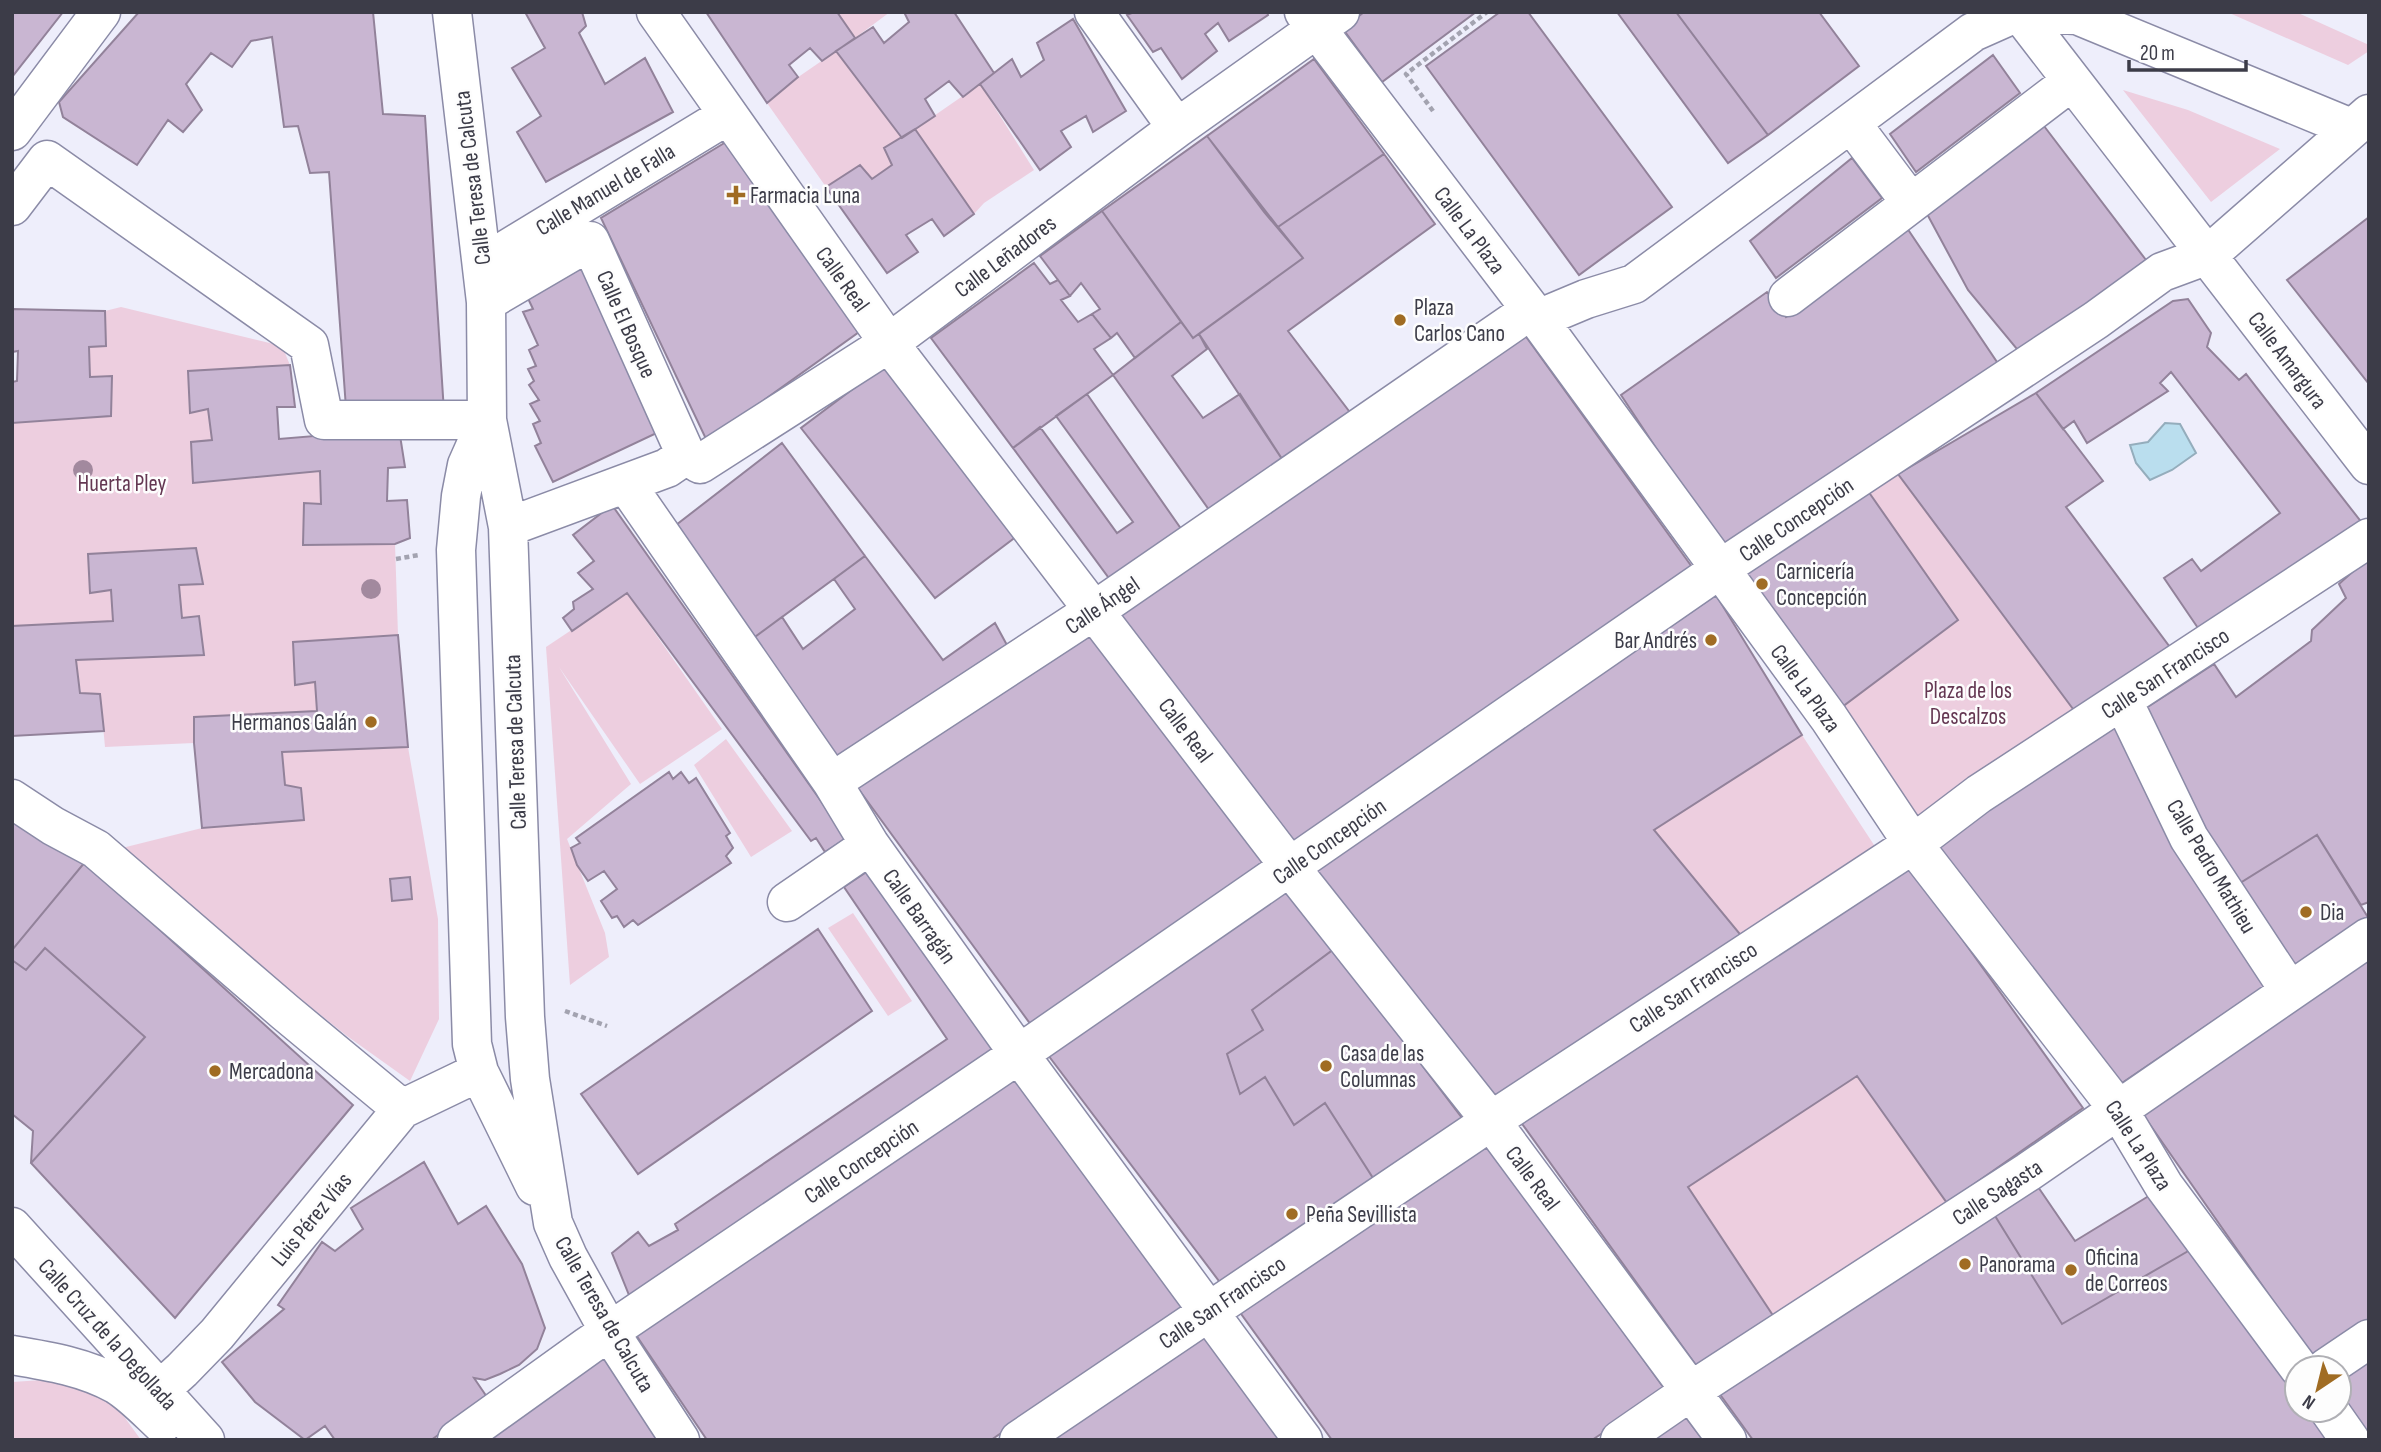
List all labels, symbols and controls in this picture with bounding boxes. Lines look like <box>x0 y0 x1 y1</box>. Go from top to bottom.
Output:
scale bar <box>2129 28 2246 72</box>
text: 20 m <box>2140 41 2175 66</box>
street label: Calle Teresa de Calcuta <box>448 89 498 267</box>
street label: Calle Manuel de Falla <box>531 137 680 242</box>
street label: Calle La Plaza <box>1427 181 1511 280</box>
place label: Farmacia Luna <box>750 182 860 210</box>
marker: Farmacia Luna <box>728 187 744 203</box>
street label: Calle Leñadores <box>949 209 1062 304</box>
street label: Calle Real <box>809 242 875 318</box>
street label: Calle El Bosque <box>590 266 662 383</box>
place label: Plaza Carlos Cano <box>1414 294 1505 348</box>
street label: Calle Amargura <box>2241 306 2333 415</box>
marker: Plaza Carlos Cano <box>1392 312 1408 328</box>
park label: Huerta Pley <box>78 470 167 498</box>
street label: Calle Concepción <box>1734 471 1859 568</box>
place label: Carnicería Concepción <box>1776 558 1867 612</box>
street label: Calle Ángel <box>1060 571 1145 641</box>
marker: Carnicería Concepción <box>1754 576 1770 592</box>
street label: Calle San Francisco <box>2096 622 2235 726</box>
place label: Bar Andrés <box>1614 627 1697 655</box>
marker: Bar Andrés <box>1703 632 1719 648</box>
street label: Calle La Plaza <box>1764 639 1847 738</box>
street label: Calle Teresa de Calcuta <box>499 654 533 830</box>
park label: Plaza de los Descalzos <box>1924 677 2012 731</box>
street label: Calle Real <box>1152 693 1219 769</box>
place label: Hermanos Galán <box>231 709 357 737</box>
marker: Hermanos Galán <box>363 714 379 730</box>
street label: Calle Concepción <box>1267 792 1392 891</box>
street label: Calle Pedro Mathieu <box>2160 794 2262 939</box>
street label: Calle Barragán <box>876 864 962 969</box>
place label: Dia <box>2320 899 2344 927</box>
marker: Dia <box>2298 904 2314 920</box>
street label: Calle San Francisco <box>1624 936 1763 1040</box>
place label: Casa de las Columnas <box>1340 1040 1424 1094</box>
place label: Mercadona <box>229 1058 314 1086</box>
marker: Casa de las Columnas <box>1318 1058 1334 1074</box>
marker: Mercadona <box>207 1063 223 1079</box>
street label: Calle La Plaza <box>2099 1095 2178 1196</box>
street label: Calle Concepción <box>799 1113 924 1210</box>
street label: Calle Real <box>1499 1141 1566 1217</box>
street label: Calle Sagasta <box>1947 1153 2048 1232</box>
street label: Luis Pérez Vías <box>266 1167 358 1272</box>
place label: Peña Sevillista <box>1306 1201 1417 1229</box>
marker: Peña Sevillista <box>1284 1206 1300 1222</box>
street label: Calle Teresa de Calcuta <box>548 1232 660 1397</box>
place label: Oficina de Correos <box>2085 1244 2168 1298</box>
street label: Calle San Francisco <box>1154 1250 1291 1356</box>
place label: Panorama <box>1979 1251 2055 1279</box>
street label: Calle Cruz de la Degollada <box>32 1253 183 1416</box>
marker: Panorama <box>1957 1256 1973 1272</box>
marker: Oficina de Correos <box>2063 1262 2079 1278</box>
north arrow <box>2283 1354 2353 1424</box>
text: N <box>2298 1389 2320 1414</box>

